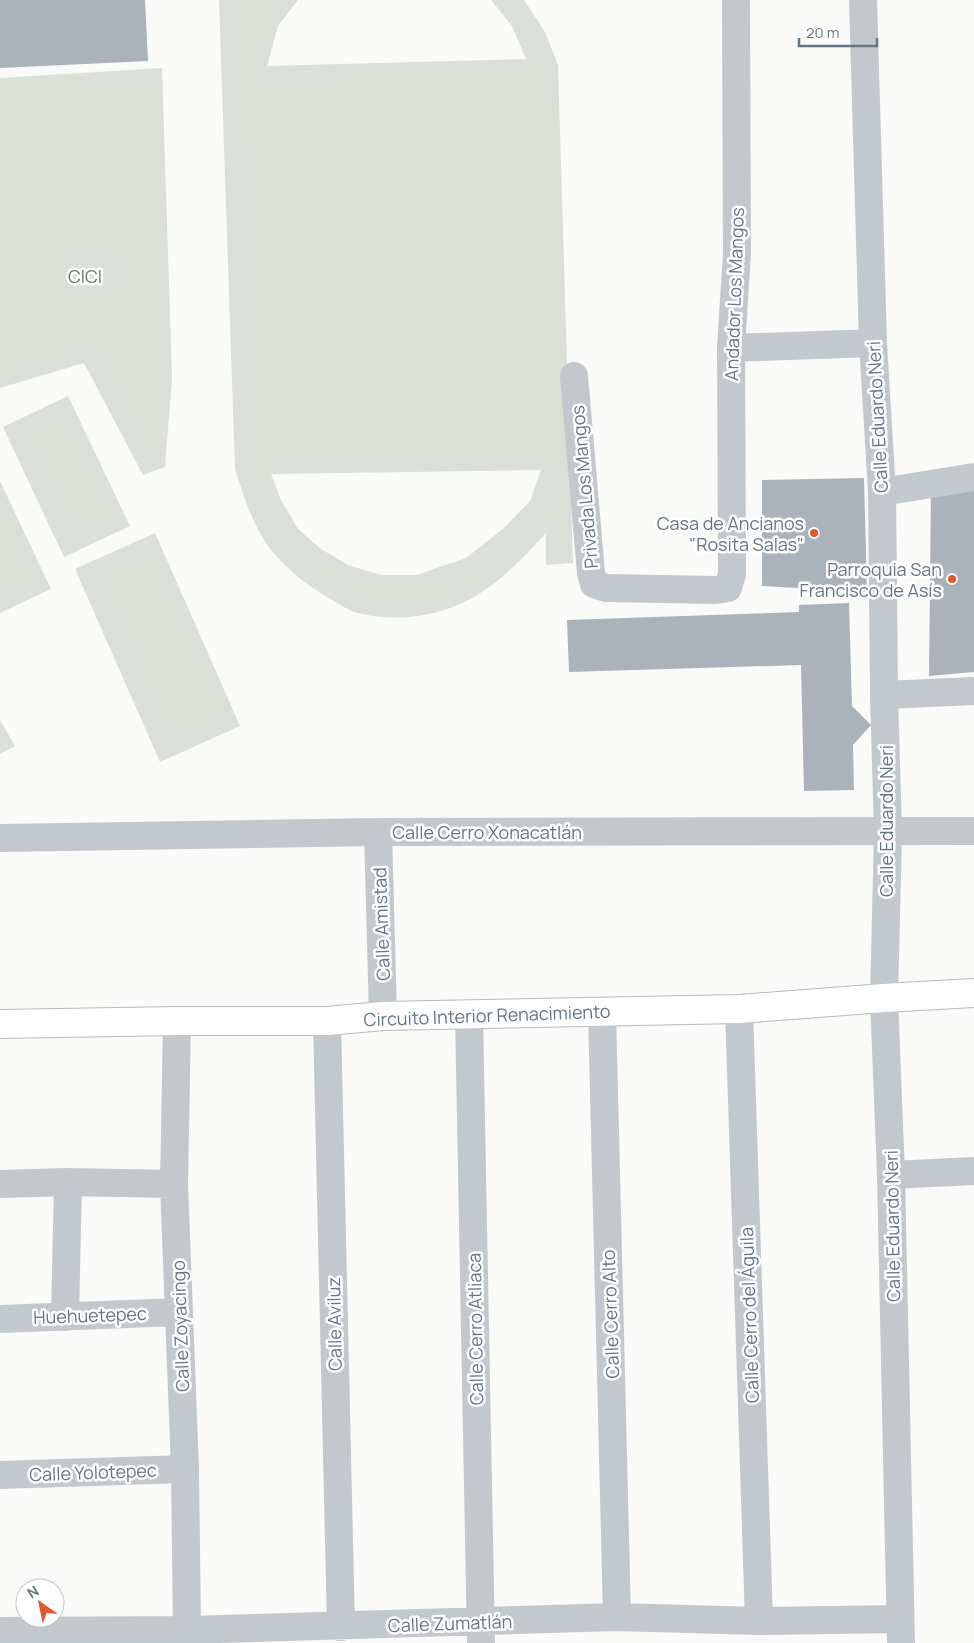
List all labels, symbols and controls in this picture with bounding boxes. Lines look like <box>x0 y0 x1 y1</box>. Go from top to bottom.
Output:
scale bar <box>799 15 876 47</box>
text: 20 m <box>806 22 839 43</box>
street label: Andador Los Mangos <box>719 207 749 381</box>
park label: CICI <box>68 264 102 288</box>
street label: Calle Eduardo Neri <box>861 341 893 493</box>
street label: Privada Los Mangos <box>565 404 603 570</box>
place label: Casa de Ancianos "Rosita Salas" <box>657 511 804 556</box>
marker: Casa de Ancianos "Rosita Salas" <box>808 527 820 539</box>
place label: Parroquia San Francisco de Asís <box>800 557 942 602</box>
marker: Parroquia San Francisco de Asís <box>946 573 958 585</box>
street label: Calle Eduardo Neri <box>874 745 898 897</box>
street label: Calle Cerro Xonacatlán <box>392 820 582 844</box>
street label: Calle Amistad <box>367 867 395 981</box>
street label: Circuito Interior Renacimiento <box>363 999 611 1031</box>
street label: Calle Eduardo Neri <box>879 1150 905 1302</box>
street label: Calle Cerro del Águila <box>734 1227 764 1403</box>
street label: Calle Cerro Alto <box>596 1249 624 1379</box>
street label: Calle Cerro Atliaca <box>462 1253 488 1405</box>
street label: Calle Zoyacingo <box>166 1260 194 1392</box>
street label: Calle Aviluz <box>321 1277 347 1371</box>
street label: Huehuetepec <box>33 1301 147 1329</box>
street label: Calle Yolotepec <box>29 1458 157 1486</box>
north arrow <box>15 1578 65 1628</box>
text: N <box>23 1581 42 1602</box>
street label: Calle Zumatlán <box>387 1609 513 1637</box>

